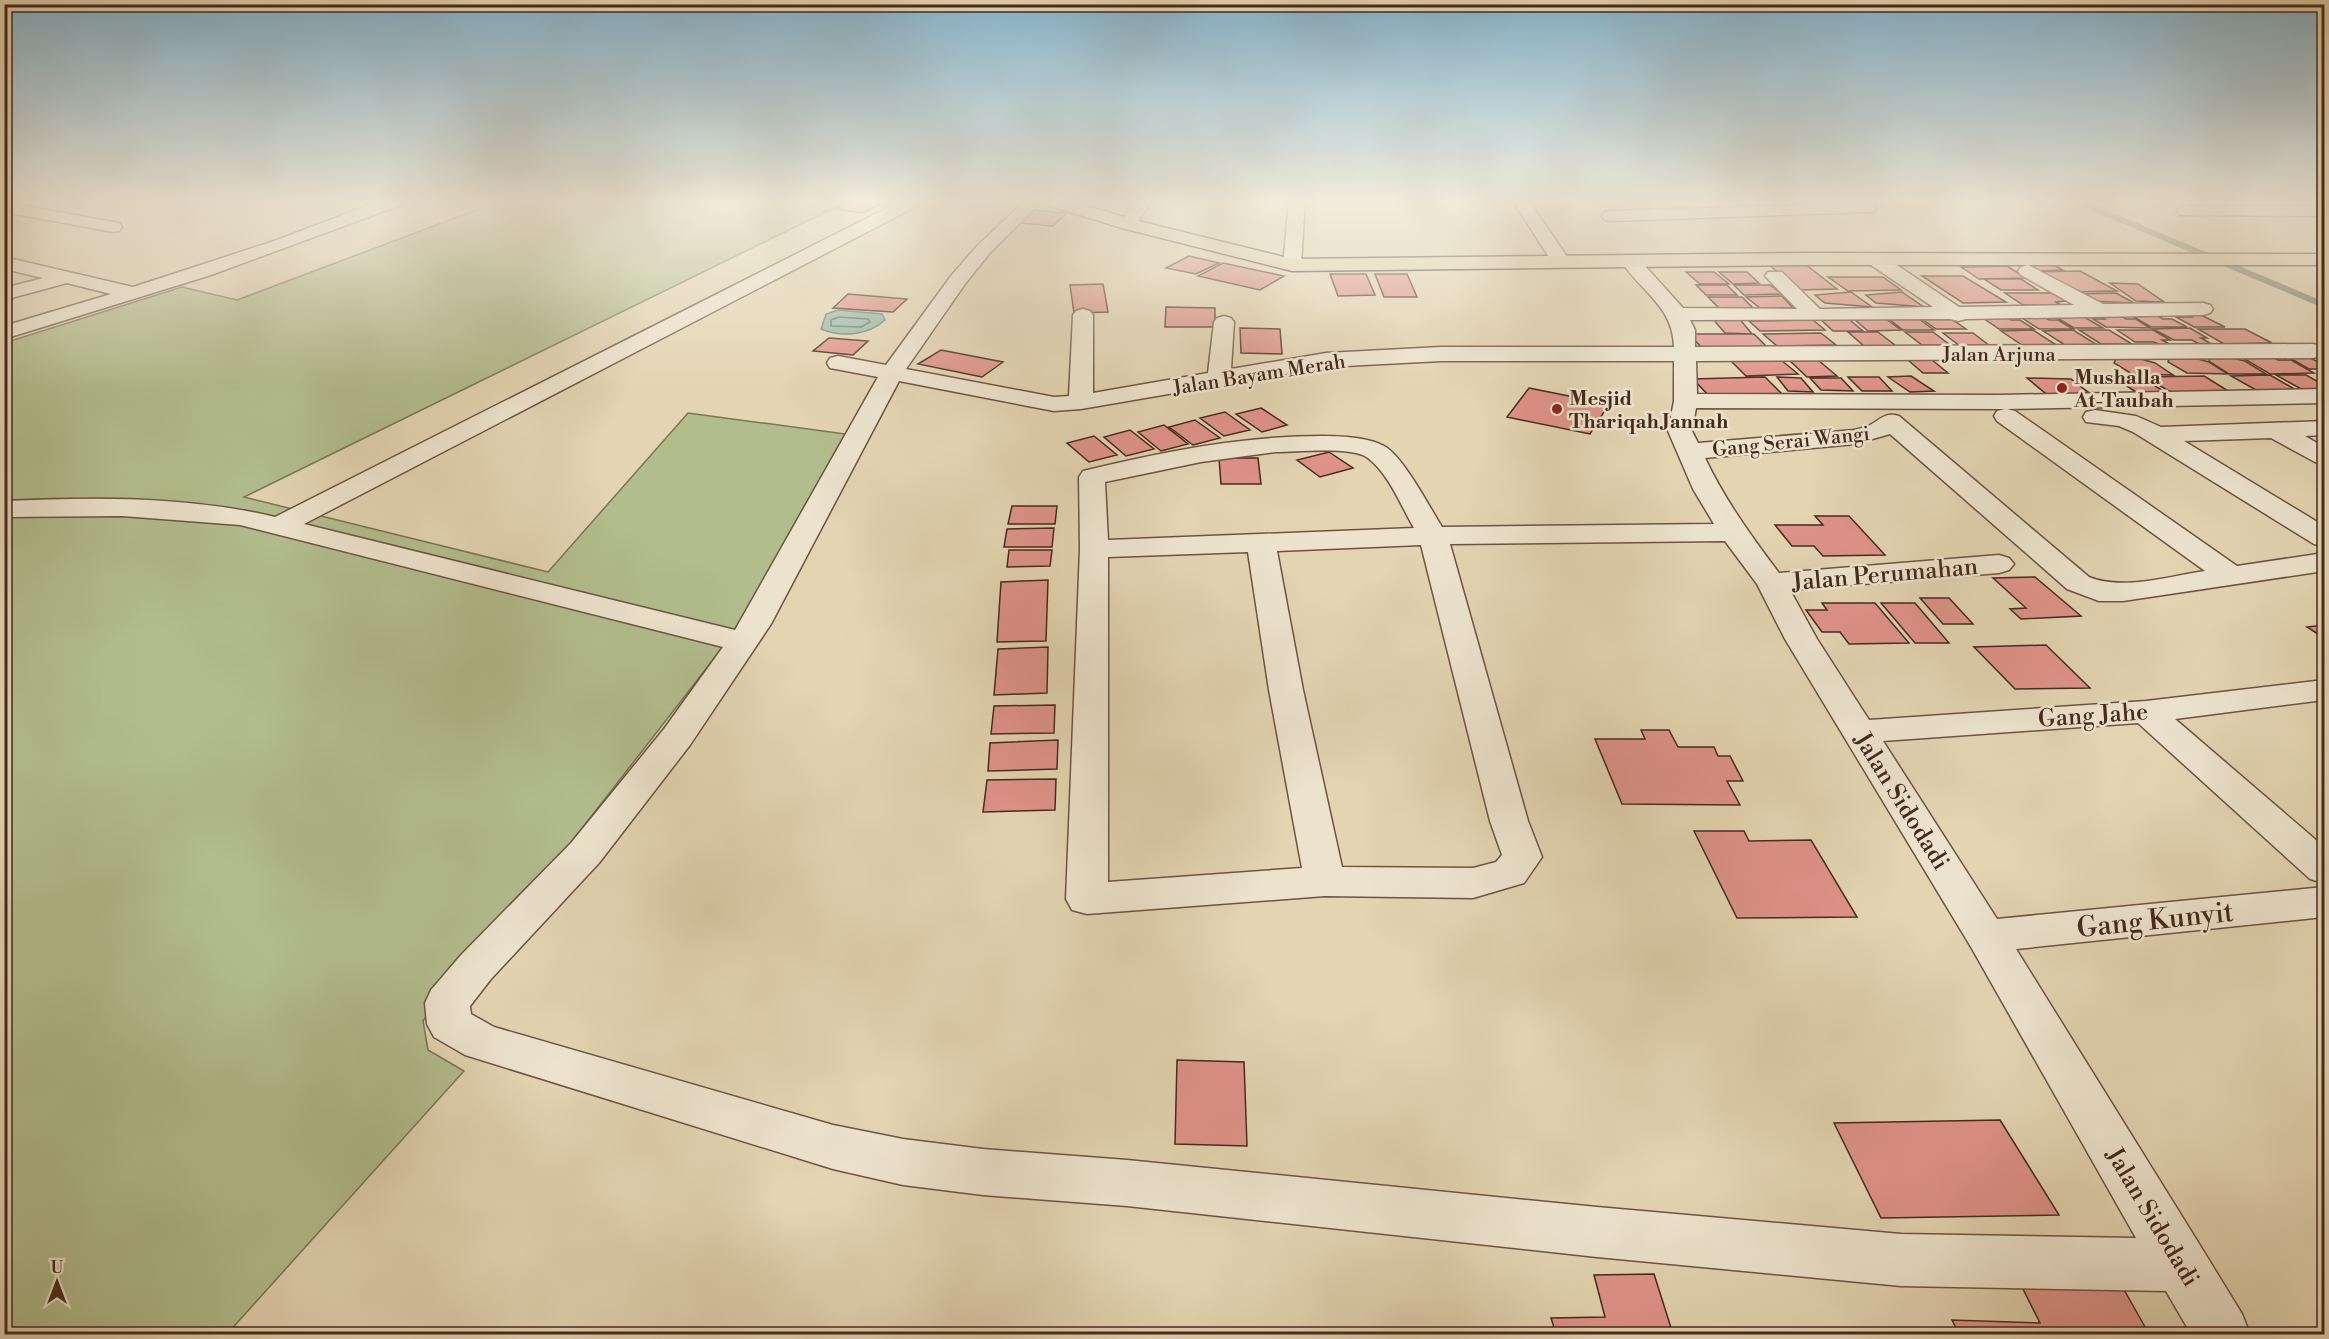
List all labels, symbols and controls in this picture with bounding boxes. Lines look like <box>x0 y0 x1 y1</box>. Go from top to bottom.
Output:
street label: Jalan Arjuna <box>1941 343 2057 368</box>
street label: Jalan Bayam Merah <box>1170 349 1347 402</box>
place label: Mushalla At-Taubah <box>2073 366 2174 414</box>
marker: Mushalla At-Taubah <box>2055 381 2069 395</box>
place label: Mesjid Thariqah Jannah <box>1569 387 1729 435</box>
marker: Mesjid Thariqah Jannah <box>1550 402 1564 416</box>
street label: Gang Serai Wangi <box>1711 422 1871 463</box>
street label: Jalan Perumahan <box>1790 552 1979 598</box>
street label: Gang Jahe <box>2037 697 2149 735</box>
street label: Jalan Sidodadi <box>1846 726 1956 876</box>
street label: Gang Kunyit <box>2075 895 2235 946</box>
street label: Jalan Sidodadi <box>2098 1142 2205 1293</box>
north arrow <box>27 1252 87 1312</box>
text: U <box>51 1258 64 1278</box>

